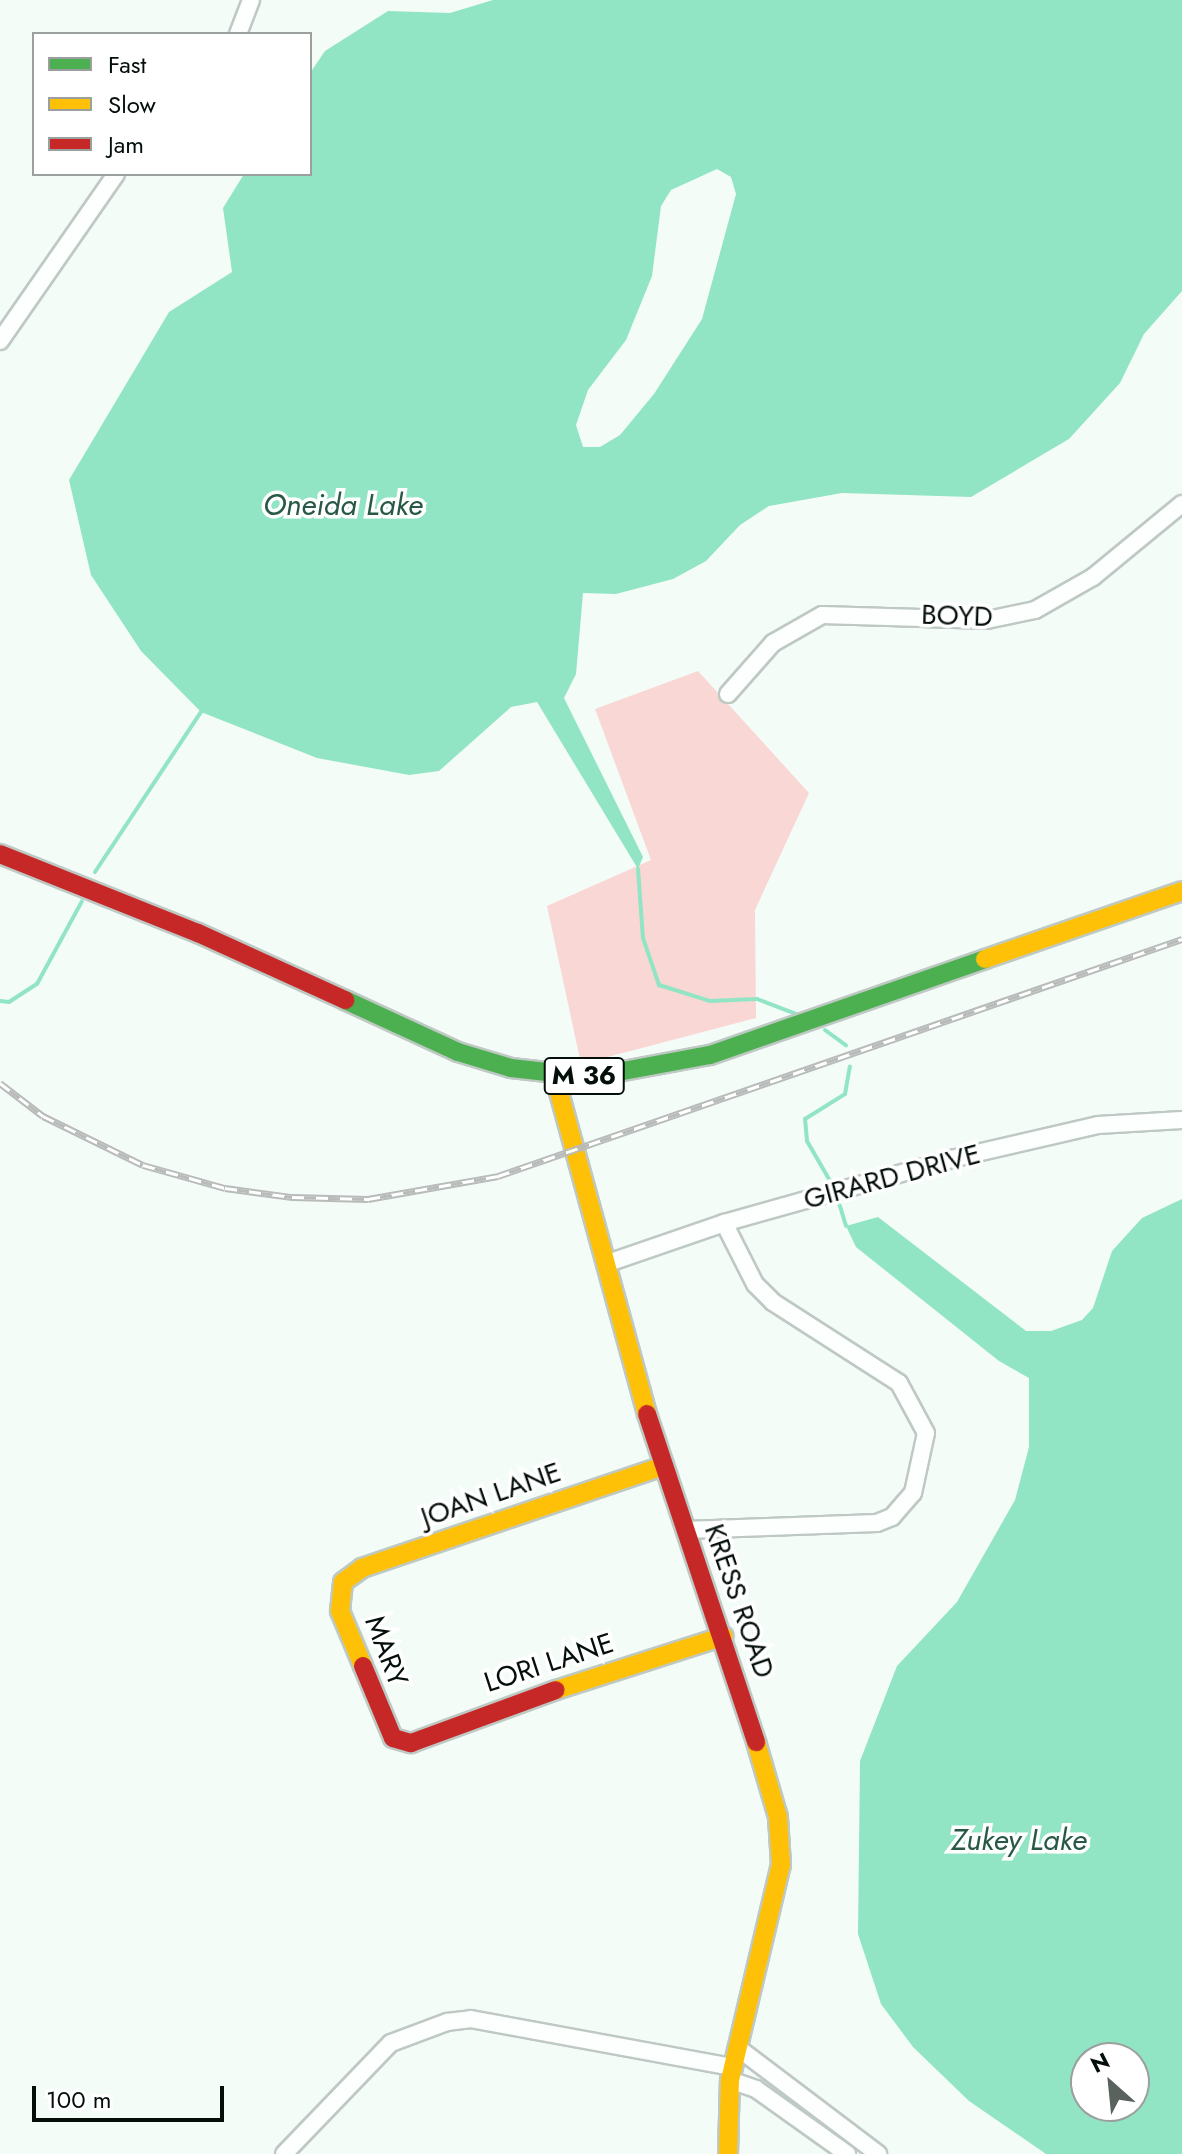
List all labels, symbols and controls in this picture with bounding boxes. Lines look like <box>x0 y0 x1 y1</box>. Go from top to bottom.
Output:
legend <box>32 32 312 176</box>
text: Fast <box>108 47 146 82</box>
text: Slow <box>108 87 156 122</box>
text: Jam <box>108 127 144 162</box>
water label: Oneida Lake <box>263 487 423 523</box>
street label: BOYD <box>921 598 993 634</box>
road number: M 36 <box>542 1054 626 1098</box>
street label: GIRARD DRIVE <box>800 1137 984 1217</box>
street label: JOAN LANE <box>417 1455 565 1535</box>
street label: KRESS ROAD <box>697 1520 781 1682</box>
street label: MARY <box>357 1611 415 1691</box>
street label: LORI LANE <box>480 1626 618 1700</box>
water label: Zukey Lake <box>951 1822 1087 1858</box>
north arrow <box>1070 2042 1150 2122</box>
text: N <box>1085 2044 1115 2081</box>
scale bar <box>36 2070 228 2120</box>
text: 100 m <box>46 2082 112 2117</box>

